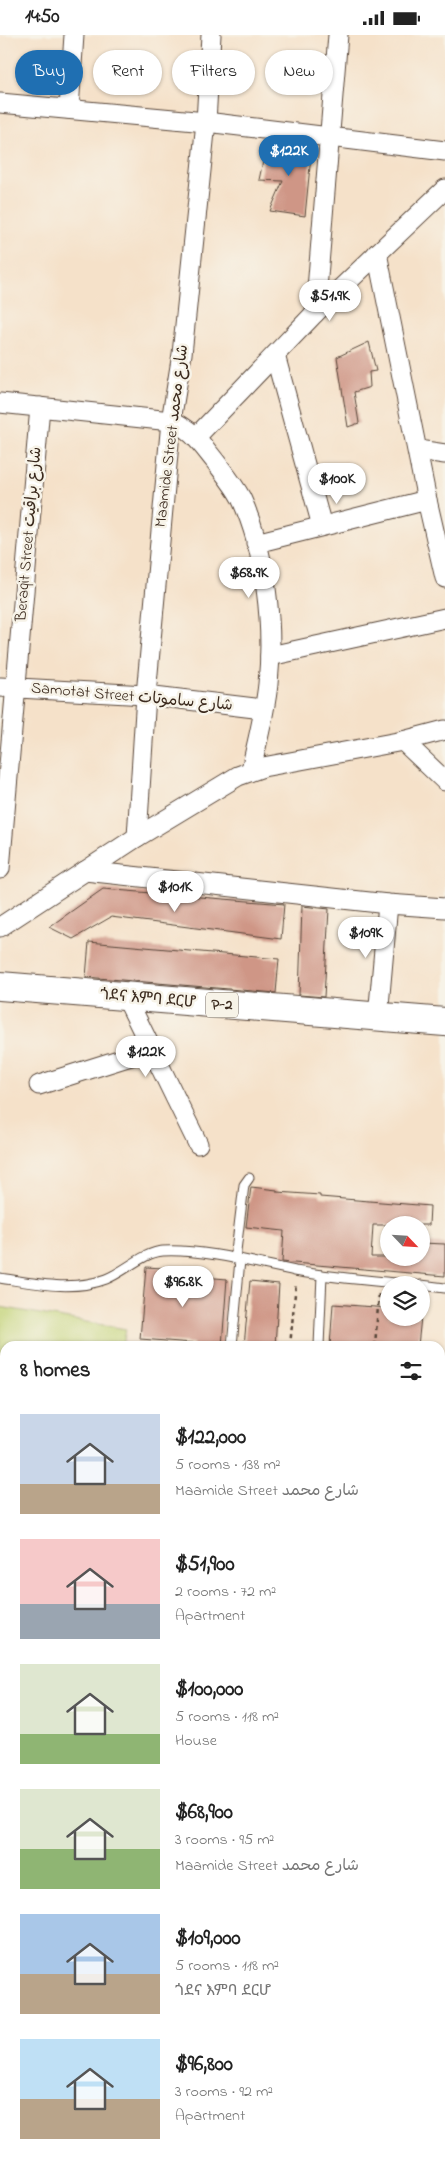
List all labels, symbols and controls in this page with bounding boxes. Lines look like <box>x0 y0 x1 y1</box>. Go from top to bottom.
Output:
text: 14:50 <box>25 4 60 31</box>
chip: Buy <box>15 50 83 95</box>
chip: Rent <box>93 50 162 95</box>
chip: Filters <box>172 50 255 95</box>
chip: New <box>265 50 333 95</box>
pin: $122K <box>254 135 324 177</box>
text: $122K <box>270 139 308 163</box>
pin: $51.9K <box>289 279 371 322</box>
text: $51.9K <box>310 284 350 308</box>
street label: Maamide Street شارع محمد <box>149 343 195 529</box>
street label: Beraqit Street شارع براقيت <box>9 446 49 623</box>
pin: $100K <box>302 463 372 505</box>
text: $100K <box>319 467 355 491</box>
pin: $68.9K <box>208 557 290 599</box>
text: $68.9K <box>230 561 268 585</box>
street label: Samotat Street شارع ساموتات <box>30 676 234 718</box>
pin: $101K <box>140 871 210 913</box>
text: $101K <box>158 875 192 899</box>
pin: $109K <box>331 917 401 959</box>
text: $109K <box>349 921 383 945</box>
street label: ጎደና እምባ ደርሆ <box>99 983 198 1015</box>
road number: P-2 <box>206 993 238 1017</box>
pin: $122K <box>111 1035 181 1078</box>
text: $122K <box>127 1040 165 1064</box>
north arrow <box>380 1216 430 1266</box>
map controls <box>380 1216 430 1326</box>
pin: $96.8K <box>142 1265 224 1308</box>
text: $96.8K <box>164 1270 202 1294</box>
button: layers <box>380 1276 430 1326</box>
text: 8 homes <box>20 1356 90 1386</box>
icon: filters <box>397 1357 425 1385</box>
text: $122,000 <box>175 1423 246 1453</box>
icon: home <box>60 1434 120 1494</box>
text: 5 rooms · 138 m² <box>175 1453 281 1477</box>
text: Maamide Street شارع محمد <box>175 1479 359 1503</box>
text: $51,900 <box>175 1550 234 1580</box>
icon: home <box>60 1559 120 1619</box>
text: 2 rooms · 72 m² <box>175 1580 276 1604</box>
text: Apartment <box>175 1604 245 1628</box>
text: $100,000 <box>175 1675 243 1705</box>
icon: home <box>60 1684 120 1744</box>
text: 5 rooms · 118 m² <box>175 1705 279 1729</box>
text: House <box>175 1729 217 1753</box>
text: $68,900 <box>175 1798 233 1828</box>
icon: home <box>60 1809 120 1869</box>
text: 3 rooms · 95 m² <box>175 1828 274 1852</box>
text: Maamide Street شارع محمد <box>175 1854 359 1878</box>
text: $109,000 <box>175 1924 241 1954</box>
icon: home <box>60 1934 120 1994</box>
text: 5 rooms · 118 m² <box>175 1954 279 1978</box>
text: ጎደና እምባ ደርሆ <box>175 1979 271 2003</box>
text: $96,800 <box>175 2050 233 2080</box>
icon: home <box>60 2059 120 2119</box>
text: 3 rooms · 92 m² <box>175 2080 273 2104</box>
text: Apartment <box>175 2104 245 2128</box>

